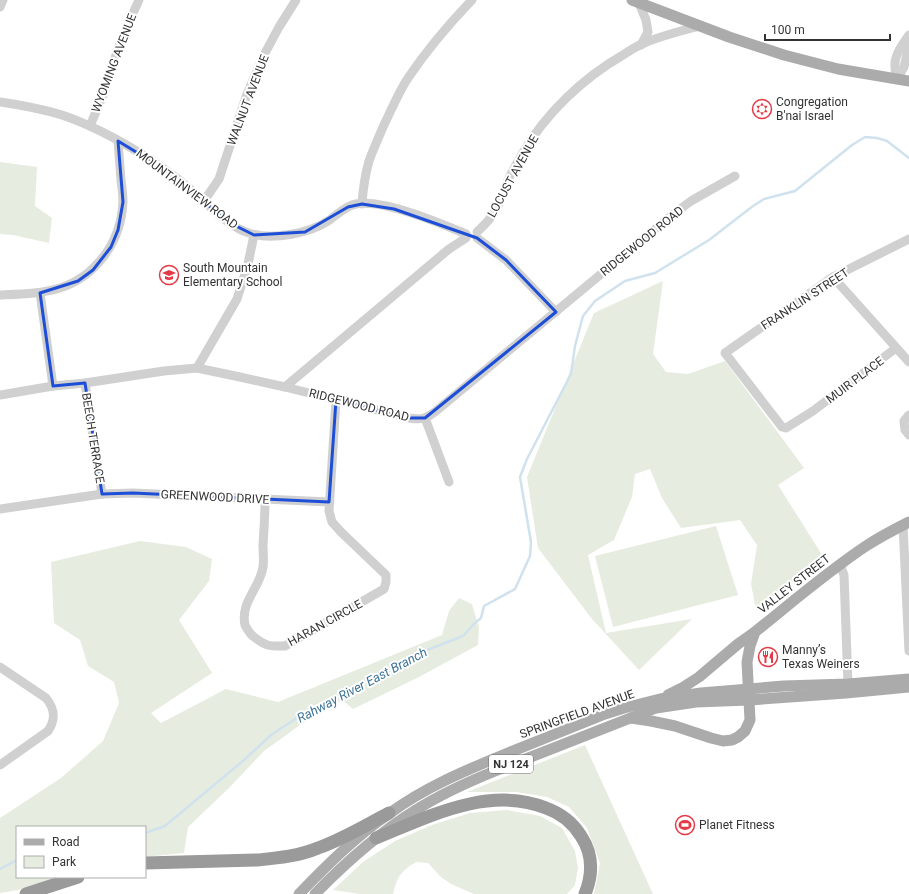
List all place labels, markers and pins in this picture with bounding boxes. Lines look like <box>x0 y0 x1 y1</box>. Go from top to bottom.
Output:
place label: Congregation B'nai Israel <box>776 95 848 123</box>
synagogue icon: Congregation B'nai Israel <box>751 98 773 120</box>
place label: South Mountain Elementary School <box>183 261 283 289</box>
school or university icon: South Mountain Elementary School <box>158 264 180 286</box>
place label: Manny’s Texas Weiners <box>782 643 860 671</box>
restaurant icon: Manny’s Texas Weiners <box>757 646 779 668</box>
sports icon: Planet Fitness <box>674 814 696 836</box>
place label: Planet Fitness <box>699 818 775 832</box>

